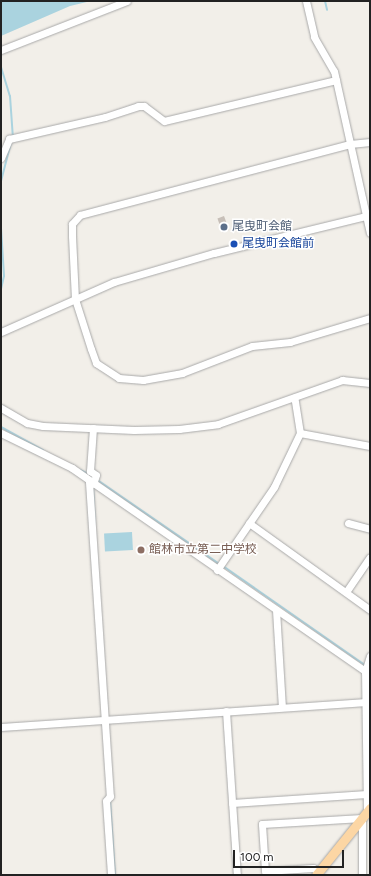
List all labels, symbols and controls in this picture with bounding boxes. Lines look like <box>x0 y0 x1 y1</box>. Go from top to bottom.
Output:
place label: 尾曳町会館 <box>232 220 292 234</box>
marker: 尾曳町会館 <box>219 222 229 232</box>
place label: 尾曳町会館前 <box>242 237 314 251</box>
marker: 尾曳町会館前 <box>229 239 239 249</box>
place label: 館林市立第二中学校 <box>149 543 257 557</box>
marker: 館林市立第二中学校 <box>136 545 146 555</box>
scale bar <box>235 842 346 868</box>
text: 100 m <box>240 850 274 864</box>

